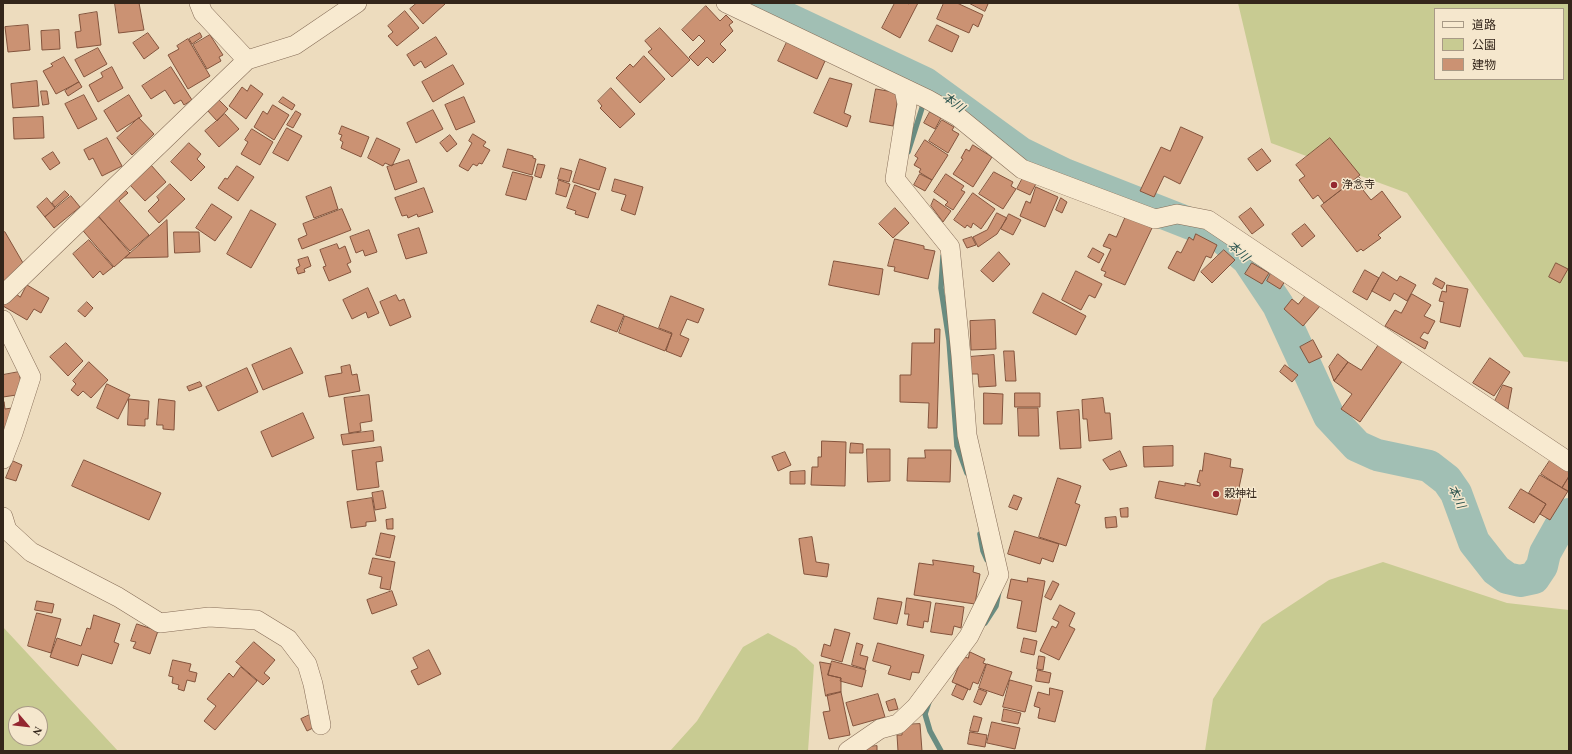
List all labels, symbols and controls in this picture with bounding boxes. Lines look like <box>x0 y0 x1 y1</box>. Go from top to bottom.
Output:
legend <box>1434 8 1564 80</box>
text: 道路 <box>1472 18 1496 32</box>
text: 公園 <box>1472 38 1496 52</box>
text: 建物 <box>1472 58 1496 72</box>
water label: 本川 <box>939 90 967 116</box>
place label: 浄念寺 <box>1342 178 1375 192</box>
marker: 浄念寺 <box>1329 180 1339 190</box>
water label: 本川 <box>1224 239 1252 265</box>
water label: 本川 <box>1444 483 1468 511</box>
place label: 穀神社 <box>1224 487 1257 501</box>
marker: 穀神社 <box>1211 489 1221 499</box>
north arrow <box>8 706 48 746</box>
text: N <box>31 725 45 737</box>

